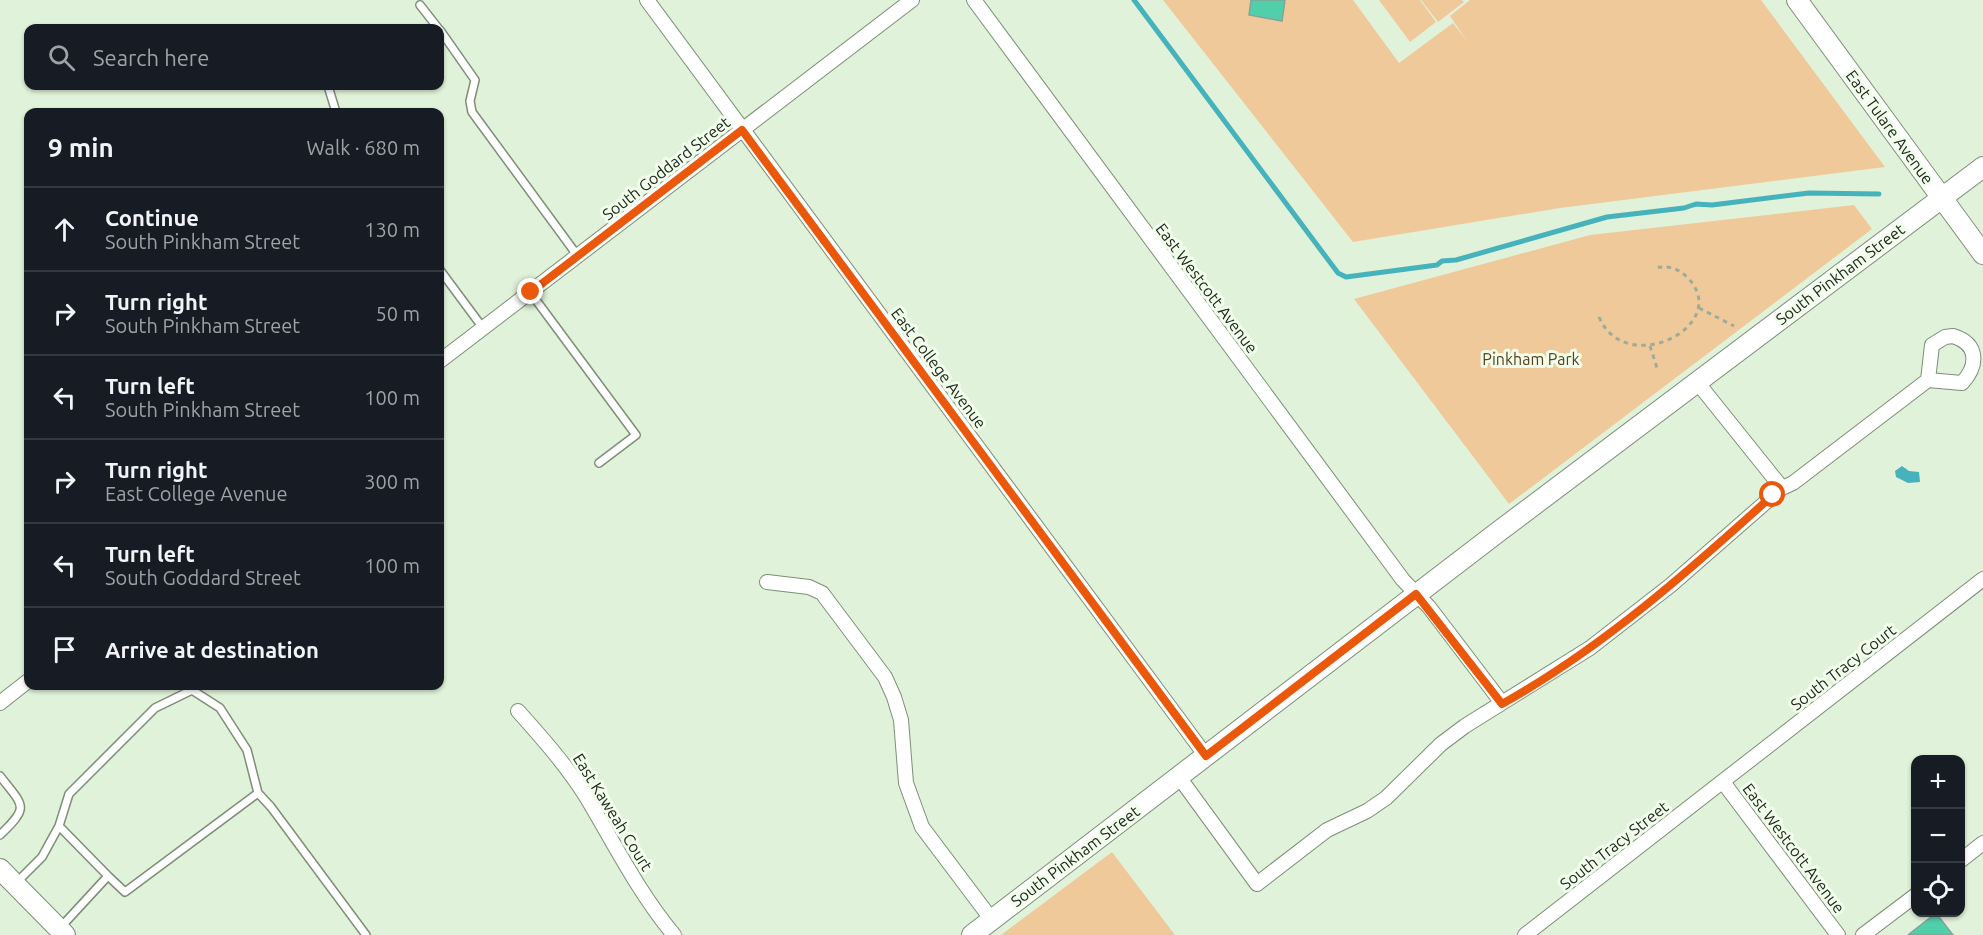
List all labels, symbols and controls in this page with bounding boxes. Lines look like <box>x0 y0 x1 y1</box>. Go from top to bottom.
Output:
search box <box>24 24 444 90</box>
icon: search <box>45 41 78 74</box>
text: Search here <box>93 45 209 70</box>
street label: East Tulare Avenue <box>1843 66 1937 188</box>
street label: South Goddard Street <box>599 112 734 223</box>
text: 9 min <box>48 133 114 162</box>
text: Walk · 680 m <box>307 136 420 159</box>
text: Continue <box>105 205 199 230</box>
icon: ahead <box>48 213 81 246</box>
text: 130 m <box>364 218 420 241</box>
street label: South Pinkham Street <box>1772 219 1908 328</box>
street label: East Westcott Avenue <box>1152 220 1262 356</box>
text: South Pinkham Street <box>105 230 300 253</box>
route end <box>517 278 543 304</box>
text: Turn right <box>105 289 207 314</box>
icon: right <box>48 297 81 330</box>
text: 50 m <box>376 302 420 325</box>
street label: East College Avenue <box>888 304 990 432</box>
text: South Pinkham Street <box>105 314 300 337</box>
park label: Pinkham Park <box>1482 350 1580 368</box>
text: Turn left <box>105 373 195 398</box>
icon: left <box>48 381 81 414</box>
text: 100 m <box>364 386 420 409</box>
text: South Pinkham Street <box>105 398 300 421</box>
text: Turn right <box>105 457 207 482</box>
icon: right <box>48 465 81 498</box>
text: 300 m <box>364 470 420 493</box>
route start <box>1759 481 1785 507</box>
text: East College Avenue <box>105 482 288 505</box>
text: Turn left <box>105 541 195 566</box>
icon: left <box>48 549 81 582</box>
text: 100 m <box>364 554 420 577</box>
text: South Goddard Street <box>105 566 301 589</box>
street label: South Tracy Court <box>1787 620 1900 714</box>
icon: arrive <box>48 633 81 666</box>
text: Arrive at destination <box>105 637 319 662</box>
street label: East Kaweah Court <box>570 750 657 875</box>
map controls <box>1911 755 1965 917</box>
button: + <box>1911 755 1965 809</box>
street label: East Westcott Avenue <box>1739 780 1849 916</box>
street label: South Tracy Street <box>1556 797 1672 893</box>
street label: South Pinkham Street <box>1007 801 1143 910</box>
button: − <box>1911 809 1965 863</box>
button: locate <box>1911 863 1965 917</box>

